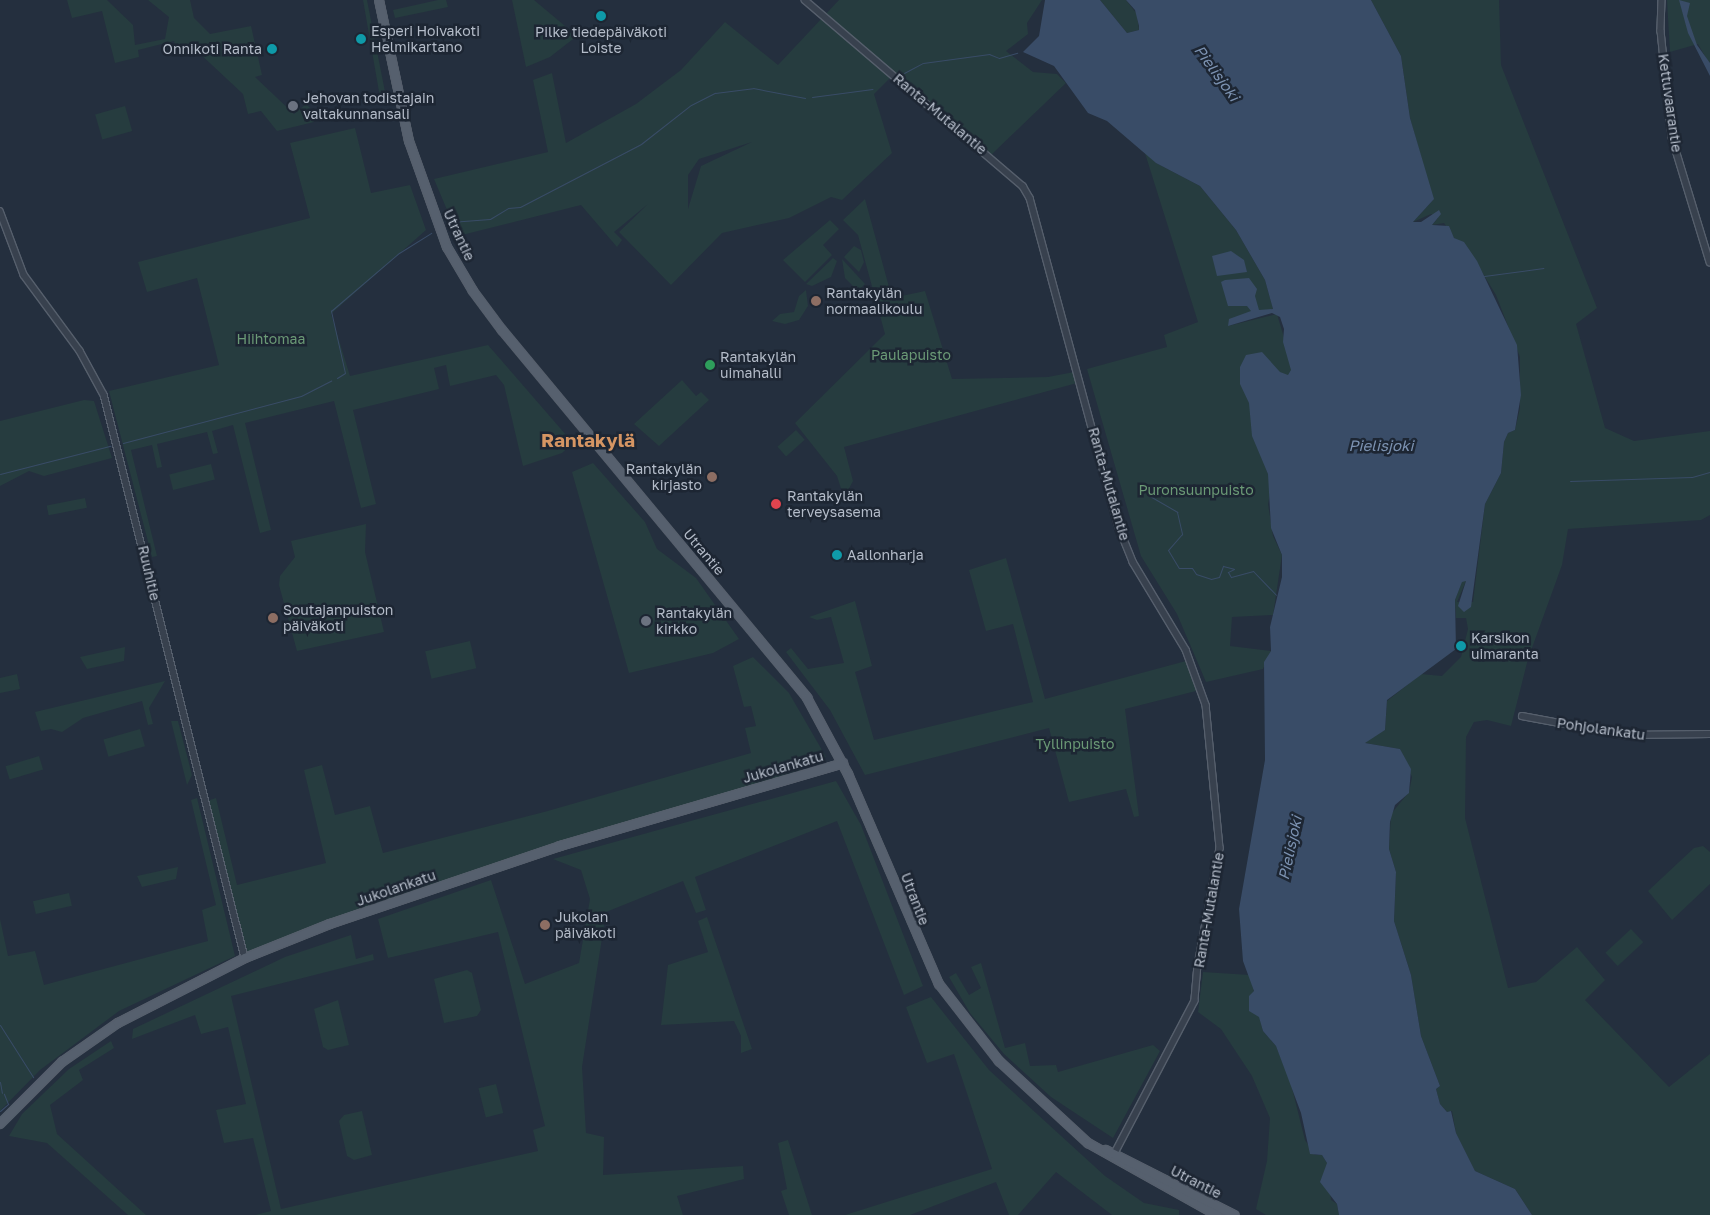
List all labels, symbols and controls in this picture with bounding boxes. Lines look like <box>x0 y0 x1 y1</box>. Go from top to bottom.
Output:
marker: Pilke tiedepäiväkoti Loiste <box>595 10 607 22</box>
place label: Esperi Hoivakoti Helmikartano <box>371 23 480 56</box>
place label: Pilke tiedepäiväkoti Loiste <box>535 24 667 56</box>
marker: Esperi Hoivakoti Helmikartano <box>355 33 367 45</box>
place label: Onnikoti Ranta <box>163 41 262 57</box>
water label: Pielisjoki <box>1191 41 1243 105</box>
marker: Onnikoti Ranta <box>266 43 278 55</box>
street label: Kettuvaarantie <box>1655 53 1685 153</box>
street label: Ranta-Mutalantie <box>890 70 990 158</box>
place label: Jehovan todistajain valtakunnansali <box>303 90 434 122</box>
marker: Jehovan todistajain valtakunnansali <box>287 100 299 112</box>
street label: Utrantie <box>440 207 478 263</box>
place label: Rantakylän normaalikoulu <box>826 285 922 318</box>
marker: Rantakylän normaalikoulu <box>810 295 822 307</box>
park label: Hiihtomaa <box>237 331 305 347</box>
park label: Paulapuisto <box>871 347 951 363</box>
place label: Rantakylän uimahalli <box>720 349 796 382</box>
marker: Rantakylän uimahalli <box>704 359 716 371</box>
street label: Ranta-Mutalantie <box>1085 425 1133 543</box>
district label: Rantakylä <box>541 429 635 451</box>
water label: Pielisjoki <box>1349 437 1413 455</box>
place label: Rantakylän kirjasto <box>626 461 702 494</box>
marker: Rantakylän kirjasto <box>706 471 718 483</box>
park label: Puronsuunpuisto <box>1138 482 1254 498</box>
place label: Rantakylän terveysasema <box>787 488 881 520</box>
marker: Rantakylän terveysasema <box>769 497 783 511</box>
street label: Utrantie <box>680 526 728 578</box>
street label: Ruuhitie <box>135 544 163 602</box>
place label: Aallonharja <box>847 547 924 563</box>
marker: Aallonharja <box>831 549 843 561</box>
place label: Soutajanpuiston päiväkoti <box>283 602 393 634</box>
place label: Rantakylän kirkko <box>656 605 732 638</box>
marker: Soutajanpuiston päiväkoti <box>267 612 279 624</box>
marker: Rantakylän kirkko <box>640 615 652 627</box>
place label: Karsikon uimaranta <box>1471 630 1539 662</box>
marker: Karsikon uimaranta <box>1455 640 1467 652</box>
street label: Pohjolankatu <box>1556 715 1646 743</box>
park label: Tyllinpuisto <box>1036 736 1114 752</box>
street label: Jukolankatu <box>741 748 825 786</box>
water label: Pielisjoki <box>1274 814 1306 882</box>
street label: Ranta-Mutalantie <box>1191 851 1227 969</box>
street label: Jukolankatu <box>354 867 438 909</box>
street label: Utrantie <box>897 870 933 928</box>
place label: Jukolan päiväkoti <box>555 909 616 942</box>
marker: Jukolan päiväkoti <box>539 919 551 931</box>
street label: Utrantie <box>1168 1162 1224 1202</box>

